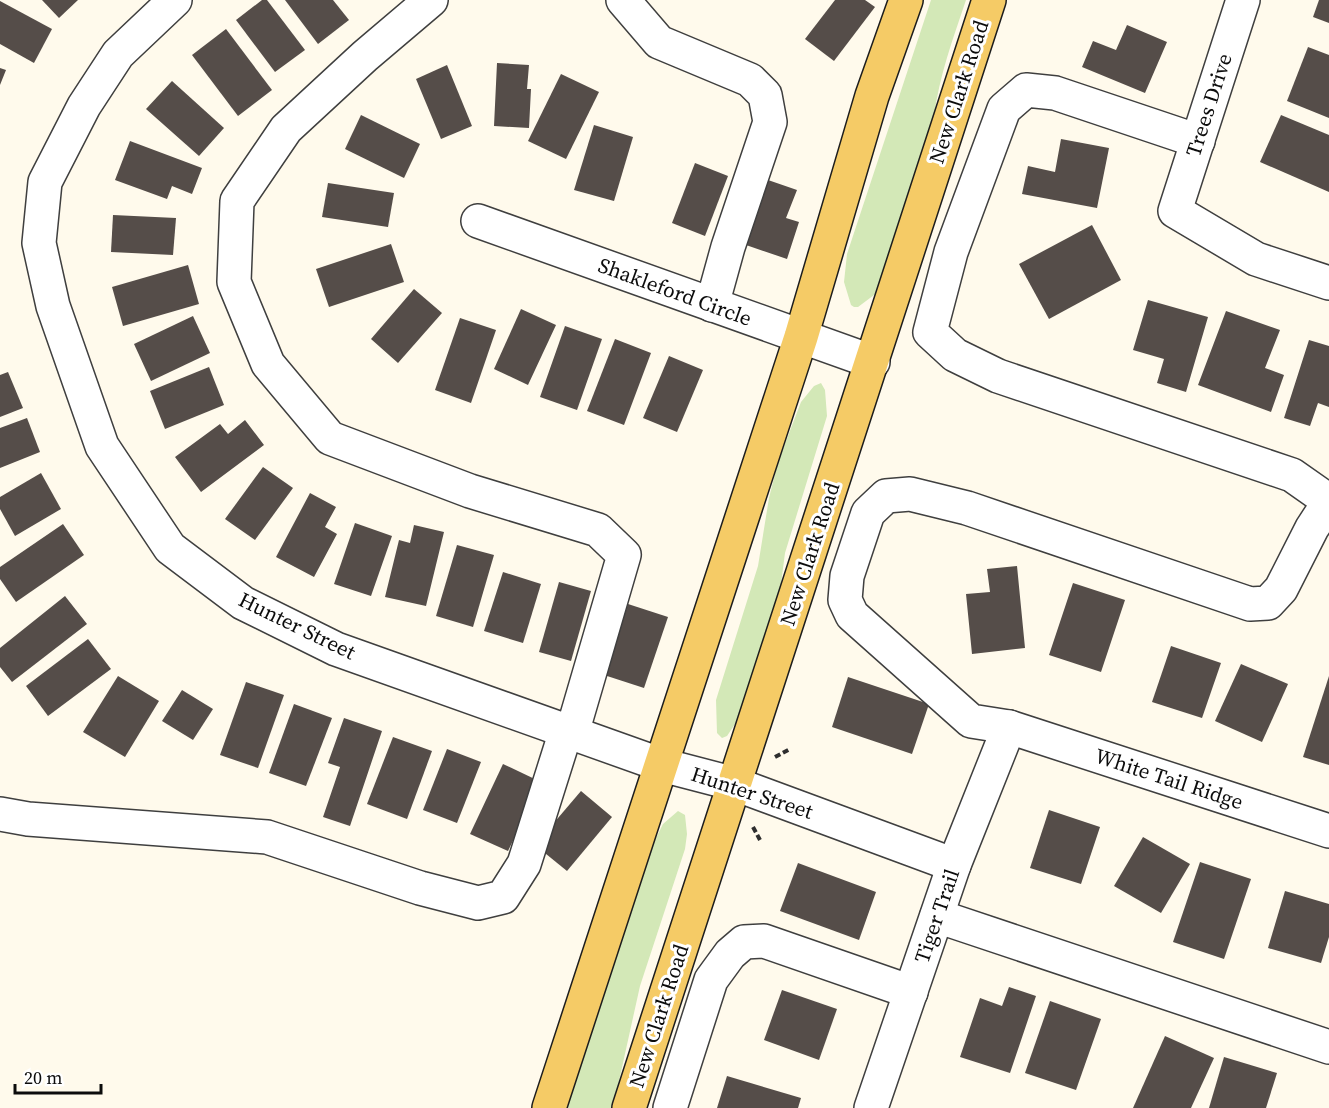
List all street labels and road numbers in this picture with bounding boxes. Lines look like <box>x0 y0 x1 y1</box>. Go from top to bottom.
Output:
street label: New Clark Road <box>922 16 995 167</box>
street label: Trees Drive <box>1178 50 1239 160</box>
street label: Shakleford Circle <box>594 250 756 333</box>
street label: New Clark Road <box>773 478 846 629</box>
street label: Hunter Street <box>234 585 361 666</box>
street label: White Tail Ridge <box>1091 741 1247 816</box>
street label: Hunter Street <box>687 759 817 826</box>
street label: Tiger Trail <box>907 865 966 967</box>
street label: New Clark Road <box>622 940 695 1091</box>

